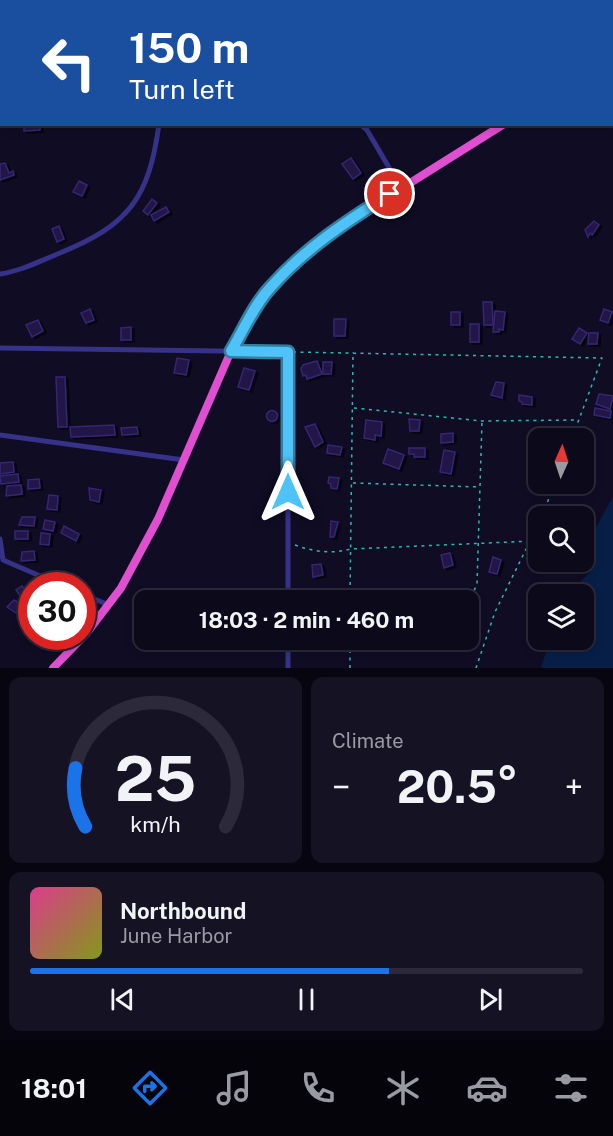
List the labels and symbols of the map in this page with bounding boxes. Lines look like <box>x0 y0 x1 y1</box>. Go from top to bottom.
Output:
pin <box>364 168 415 219</box>
north arrow <box>528 428 594 494</box>
position arrow <box>256 460 320 524</box>
speed limit sign: 30 <box>18 572 96 650</box>

